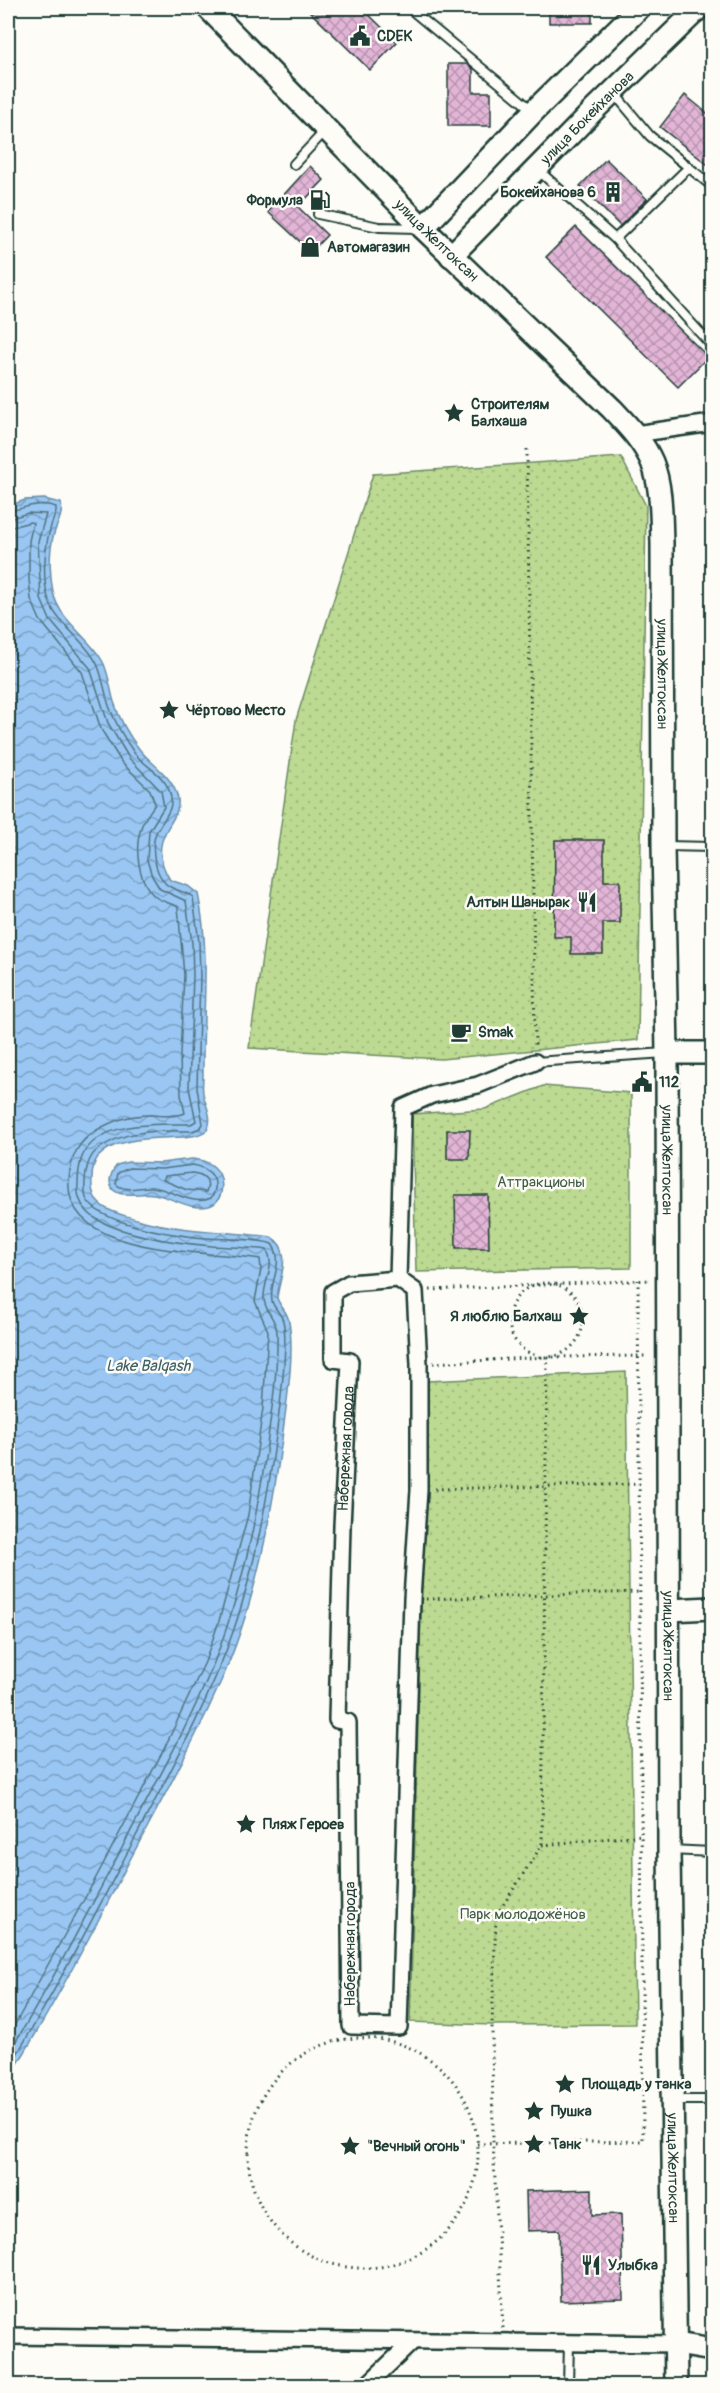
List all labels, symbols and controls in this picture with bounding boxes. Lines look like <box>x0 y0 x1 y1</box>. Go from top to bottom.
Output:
public building icon: CDEK <box>348 24 372 48</box>
place label: CDEK <box>377 27 412 46</box>
street label: улица Бокейханова <box>536 67 638 169</box>
building icon: Бокейханова 6 <box>601 180 625 204</box>
place label: Бокейханова 6 <box>500 183 596 202</box>
fuel station icon: Формула <box>308 188 332 212</box>
place label: Формула <box>246 191 303 210</box>
street label: улица Желтоксан <box>390 194 483 286</box>
shop icon: Автомагазин <box>298 235 322 259</box>
place label: Автомагазин <box>327 238 411 257</box>
place label: Строителям Балхаша <box>471 395 549 431</box>
place icon: Строителям Балхаша <box>442 401 466 425</box>
street label: улица Желтоксан <box>653 618 672 729</box>
place icon: Чёртово Место <box>157 698 181 722</box>
place label: Чёртово Место <box>186 701 286 720</box>
restaurant icon: Алтын Шанырак <box>575 890 599 914</box>
place label: Алтын Шанырак <box>466 893 570 912</box>
cafe icon: Smak <box>449 1020 473 1044</box>
place label: Smak <box>478 1023 514 1042</box>
public building icon: 112 <box>630 1070 654 1094</box>
place label: 112 <box>659 1073 679 1092</box>
street label: улица Желтоксан <box>658 1104 677 1215</box>
park label: Аттракционы <box>497 1173 585 1192</box>
place icon: Я люблю Балхаш <box>567 1304 591 1328</box>
place label: Я люблю Балхаш <box>450 1307 562 1326</box>
water label: Lake Balqash <box>106 1356 192 1376</box>
street label: Набережная города <box>333 1386 358 1512</box>
street label: улица Желтоксан <box>659 1590 678 1701</box>
place icon: Пляж Героев <box>234 1812 258 1836</box>
place label: Пляж Героев <box>263 1815 344 1834</box>
street label: Набережная города <box>341 1881 360 2007</box>
park label: Парк молодожёнов <box>460 1905 586 1924</box>
place icon: Площадь у танка <box>553 2072 577 2096</box>
place label: Площадь у танка <box>582 2075 692 2094</box>
place icon: Пушка <box>522 2099 546 2123</box>
place label: Пушка <box>551 2102 592 2121</box>
street label: улица Желтоксан <box>663 2112 683 2223</box>
place icon: Танк <box>522 2132 546 2156</box>
place icon: "Вечный огонь" <box>338 2134 362 2158</box>
place label: Танк <box>550 2135 582 2154</box>
place label: "Вечный огонь" <box>367 2137 466 2156</box>
restaurant icon: Улыбка <box>579 2253 603 2277</box>
place label: Улыбка <box>608 2256 658 2275</box>

